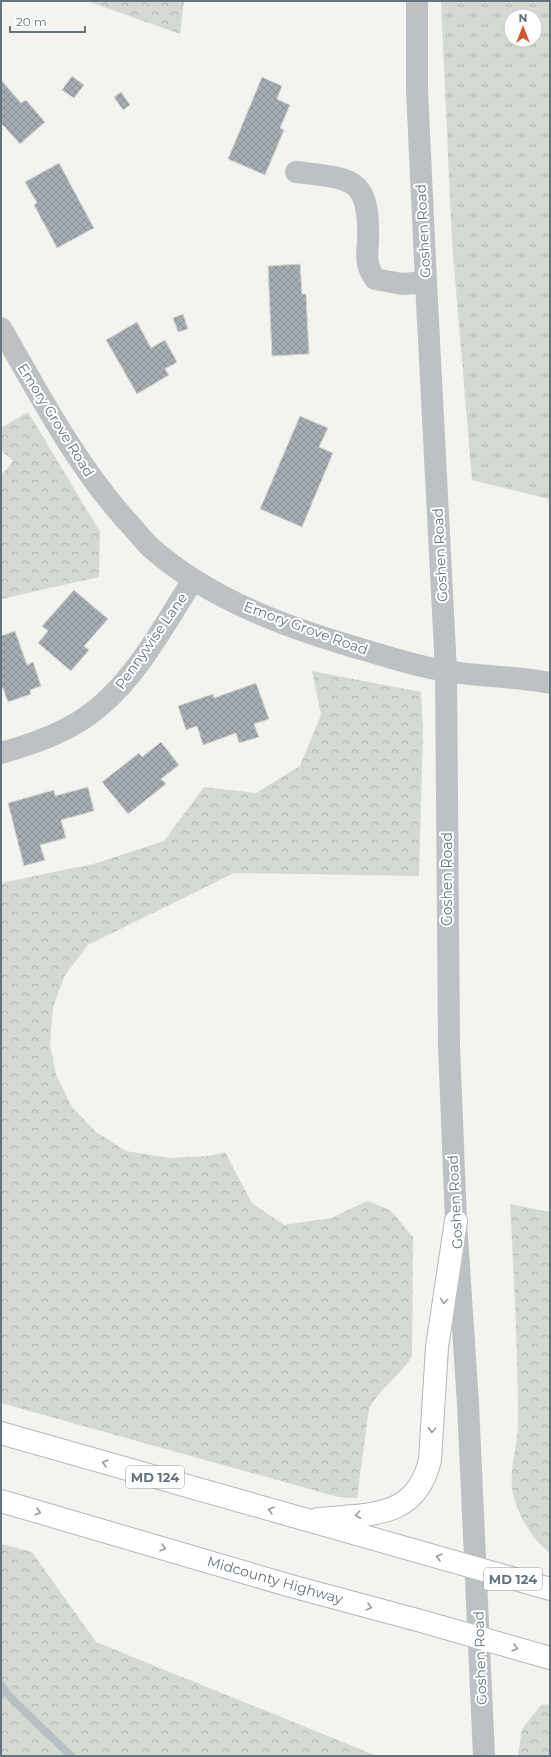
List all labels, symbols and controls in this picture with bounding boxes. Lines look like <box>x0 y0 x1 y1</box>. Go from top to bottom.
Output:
scale bar <box>10 8 85 34</box>
north arrow <box>503 8 543 48</box>
text: N <box>519 11 527 25</box>
text: 20 m <box>16 14 47 29</box>
street label: Goshen Road <box>412 184 434 278</box>
street label: Emory Grove Road <box>14 360 98 480</box>
street label: Goshen Road <box>429 508 451 602</box>
street label: Pennywise Lane <box>111 589 191 693</box>
street label: Emory Grove Road <box>242 597 370 659</box>
street label: Goshen Road <box>438 832 456 926</box>
street label: Goshen Road <box>444 1155 466 1249</box>
one-way arrow <box>440 1298 449 1304</box>
one-way arrow <box>427 1427 436 1433</box>
one-way arrow <box>102 1459 109 1468</box>
road number: MD 124 <box>126 1466 184 1488</box>
one-way arrow <box>268 1506 275 1515</box>
one-way arrow <box>35 1507 42 1516</box>
one-way arrow <box>355 1510 361 1519</box>
one-way arrow <box>159 1543 166 1552</box>
street label: Midcounty Highway <box>205 1552 345 1608</box>
one-way arrow <box>435 1553 442 1562</box>
road number: MD 124 <box>484 1568 542 1590</box>
one-way arrow <box>366 1602 372 1610</box>
street label: Goshen Road <box>469 1611 491 1705</box>
one-way arrow <box>511 1643 518 1652</box>

